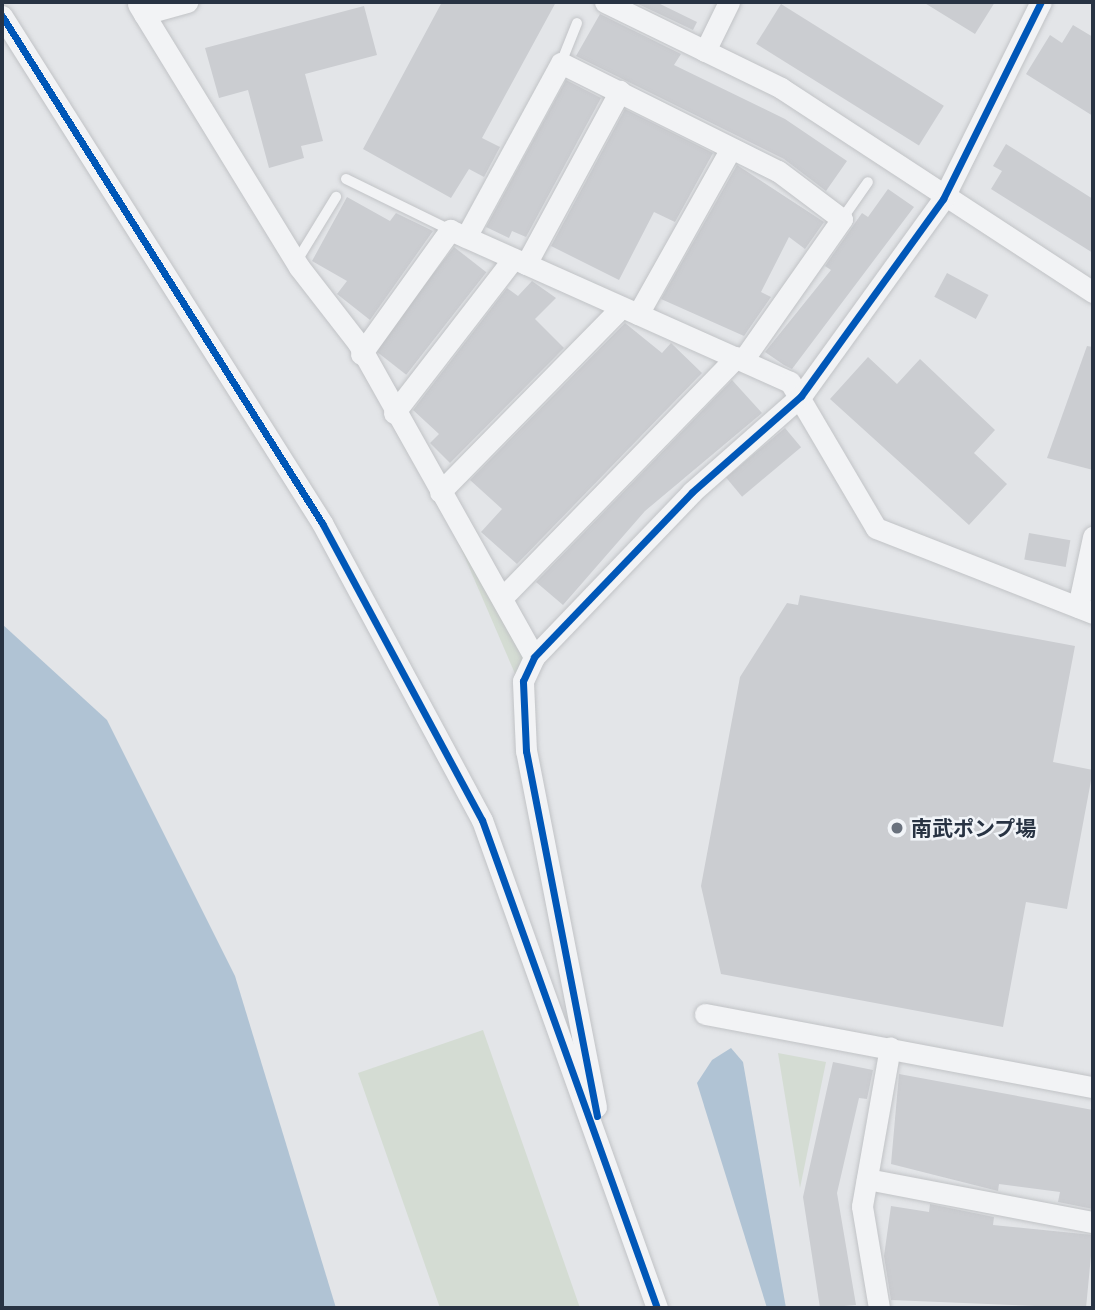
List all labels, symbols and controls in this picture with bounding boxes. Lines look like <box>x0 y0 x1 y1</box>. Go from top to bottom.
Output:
place label: 南武ポンプ場 <box>911 815 1037 841</box>
marker: 南武ポンプ場 <box>889 820 905 836</box>

